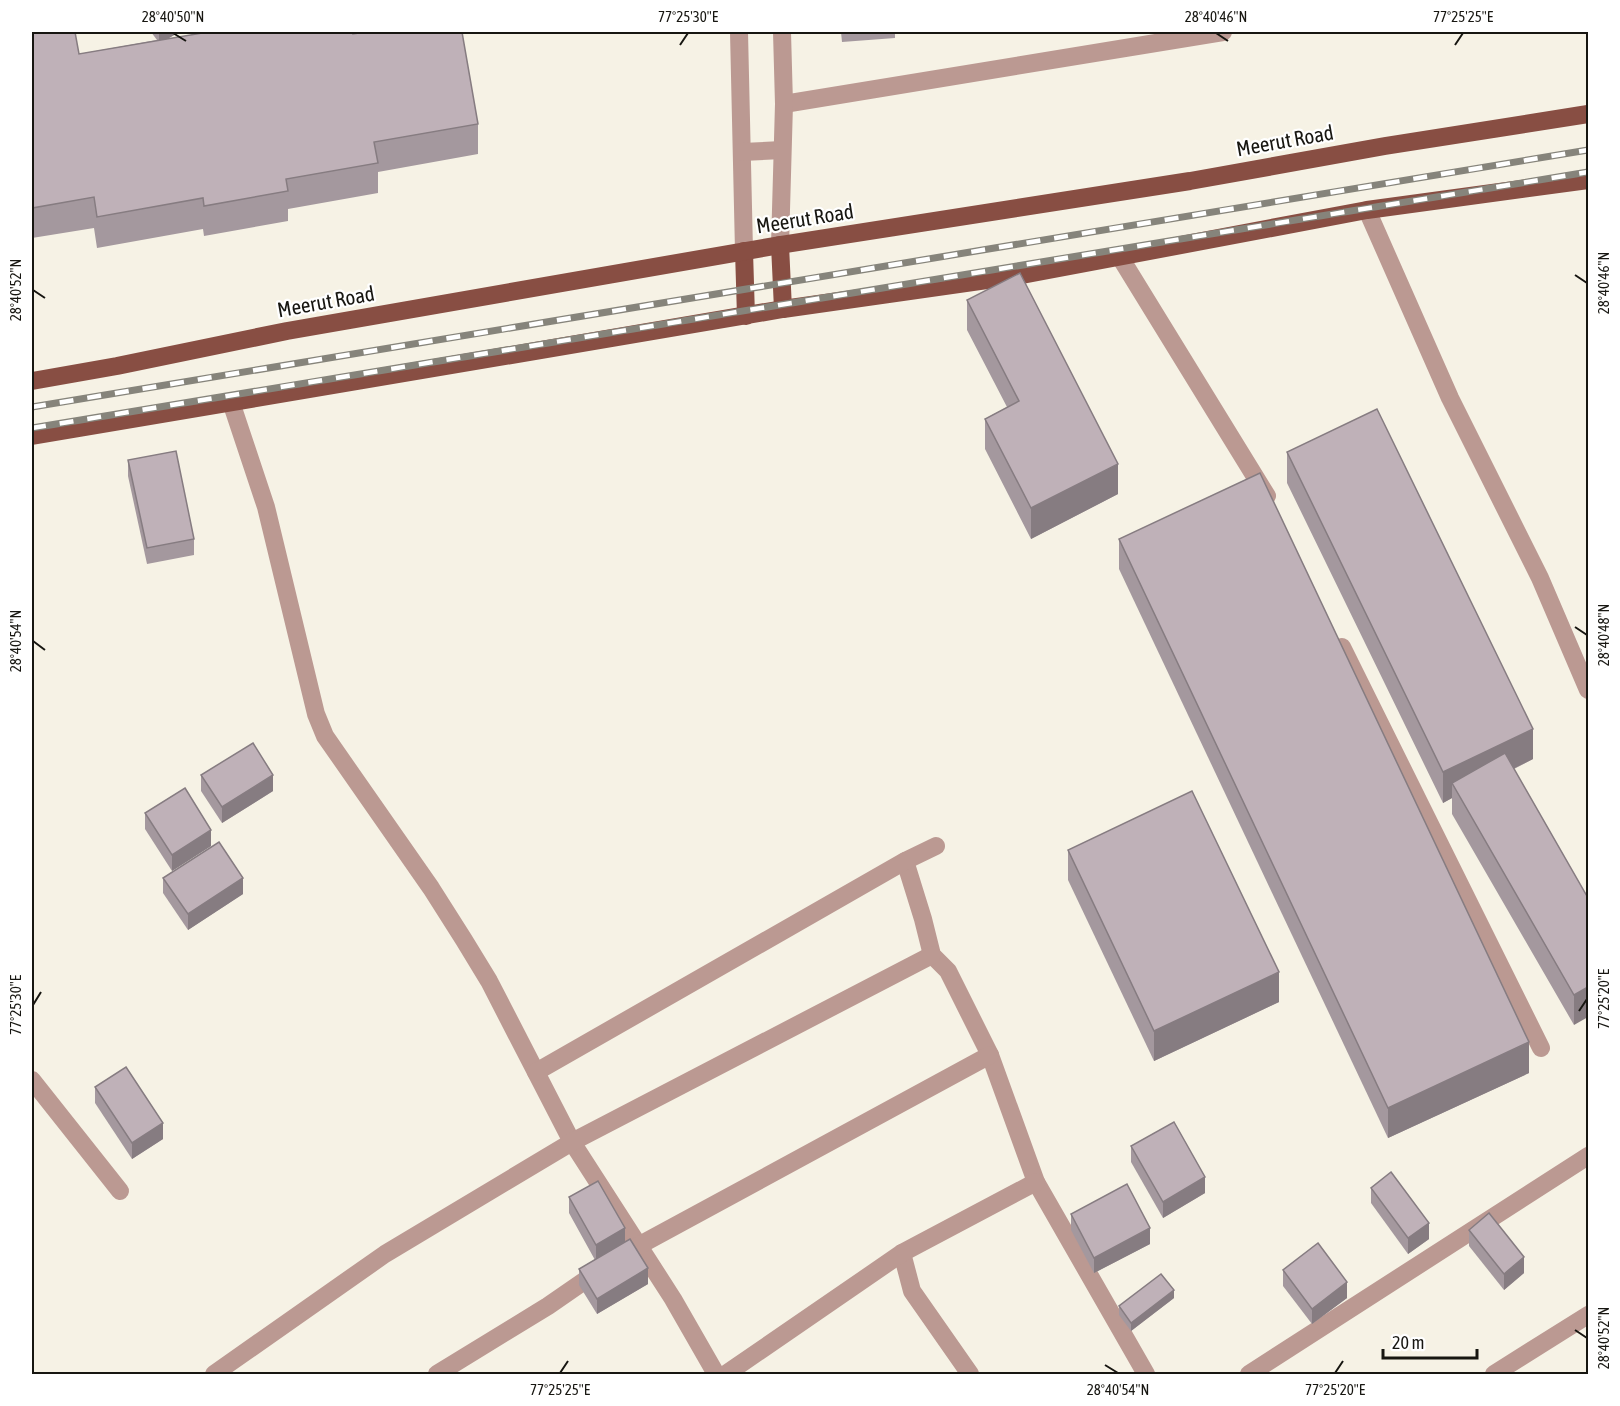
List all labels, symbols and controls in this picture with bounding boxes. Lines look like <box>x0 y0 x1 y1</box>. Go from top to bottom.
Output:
text: 28°40'50"N <box>142 8 204 25</box>
text: 77°25'30"E <box>658 8 719 25</box>
text: 28°40'46"N <box>1185 8 1247 25</box>
text: 77°25'25"E <box>1433 8 1494 25</box>
street label: Meerut Road <box>1234 120 1335 160</box>
street label: Meerut Road <box>754 198 855 238</box>
text: 28°40'46"N <box>1595 252 1612 314</box>
text: 28°40'52"N <box>7 259 24 321</box>
street label: Meerut Road <box>275 281 376 321</box>
text: 28°40'48"N <box>1595 604 1612 666</box>
text: 28°40'54"N <box>7 610 24 672</box>
text: 77°25'20"E <box>1595 968 1612 1029</box>
text: 77°25'30"E <box>7 974 24 1035</box>
text: 28°40'52"N <box>1595 1307 1612 1369</box>
scale bar <box>1383 1322 1478 1360</box>
text: 20 m <box>1392 1332 1424 1353</box>
text: 77°25'25"E <box>530 1381 591 1398</box>
text: 28°40'54"N <box>1087 1381 1149 1398</box>
text: 77°25'20"E <box>1305 1381 1366 1398</box>

